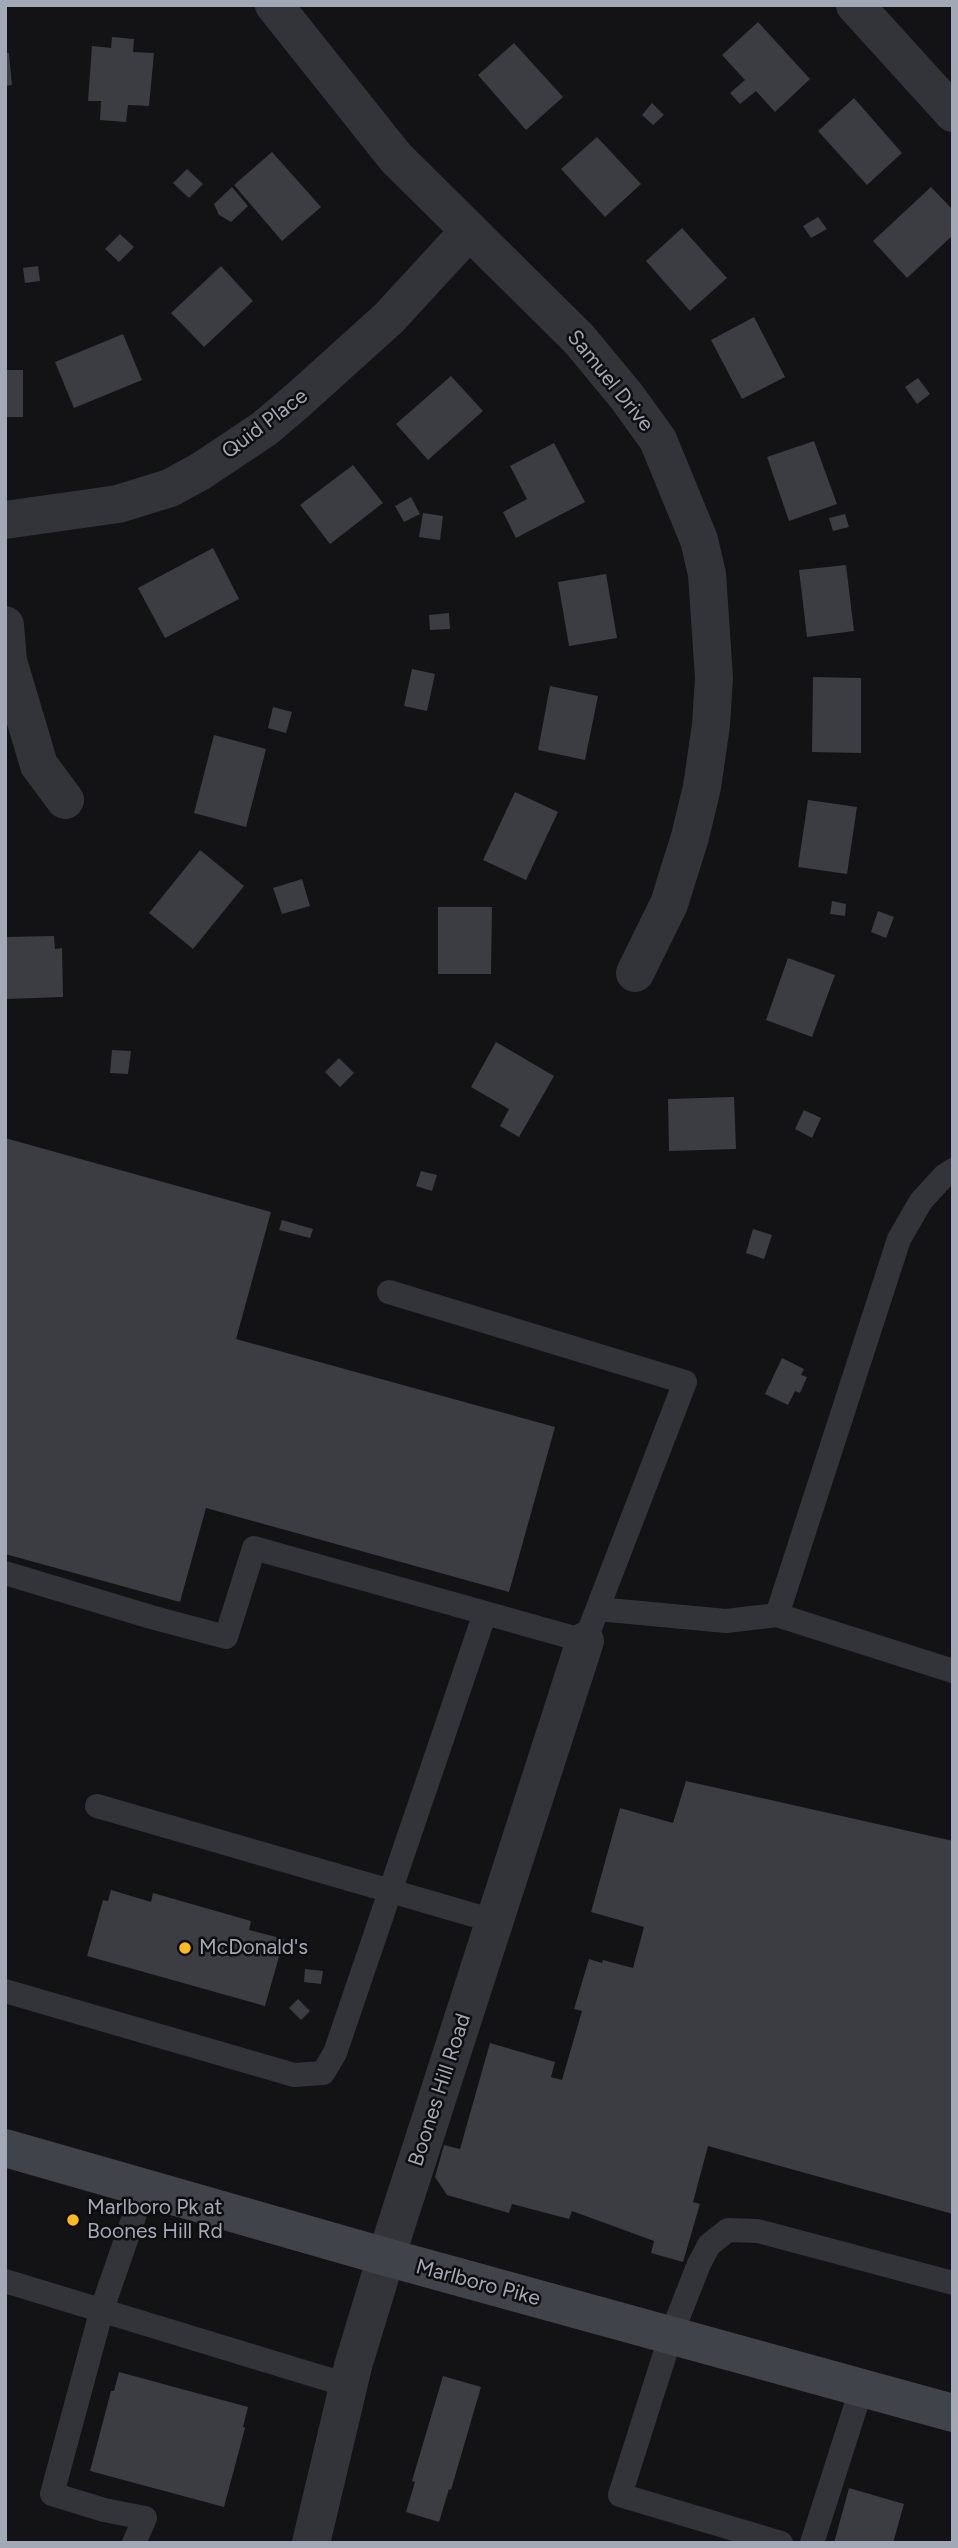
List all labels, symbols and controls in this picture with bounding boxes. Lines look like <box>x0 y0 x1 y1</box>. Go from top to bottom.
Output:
street label: Samuel Drive <box>561 325 659 437</box>
street label: Quid Place <box>217 384 313 464</box>
place label: McDonald's <box>199 1935 308 1961</box>
marker: McDonald's <box>177 1940 193 1956</box>
street label: Boones Hill Road <box>403 2011 477 2169</box>
place label: Marlboro Pk at Boones Hill Rd <box>87 2195 223 2245</box>
marker: Marlboro Pk at Boones Hill Rd <box>65 2212 81 2228</box>
street label: Marlboro Pike <box>413 2254 543 2312</box>

